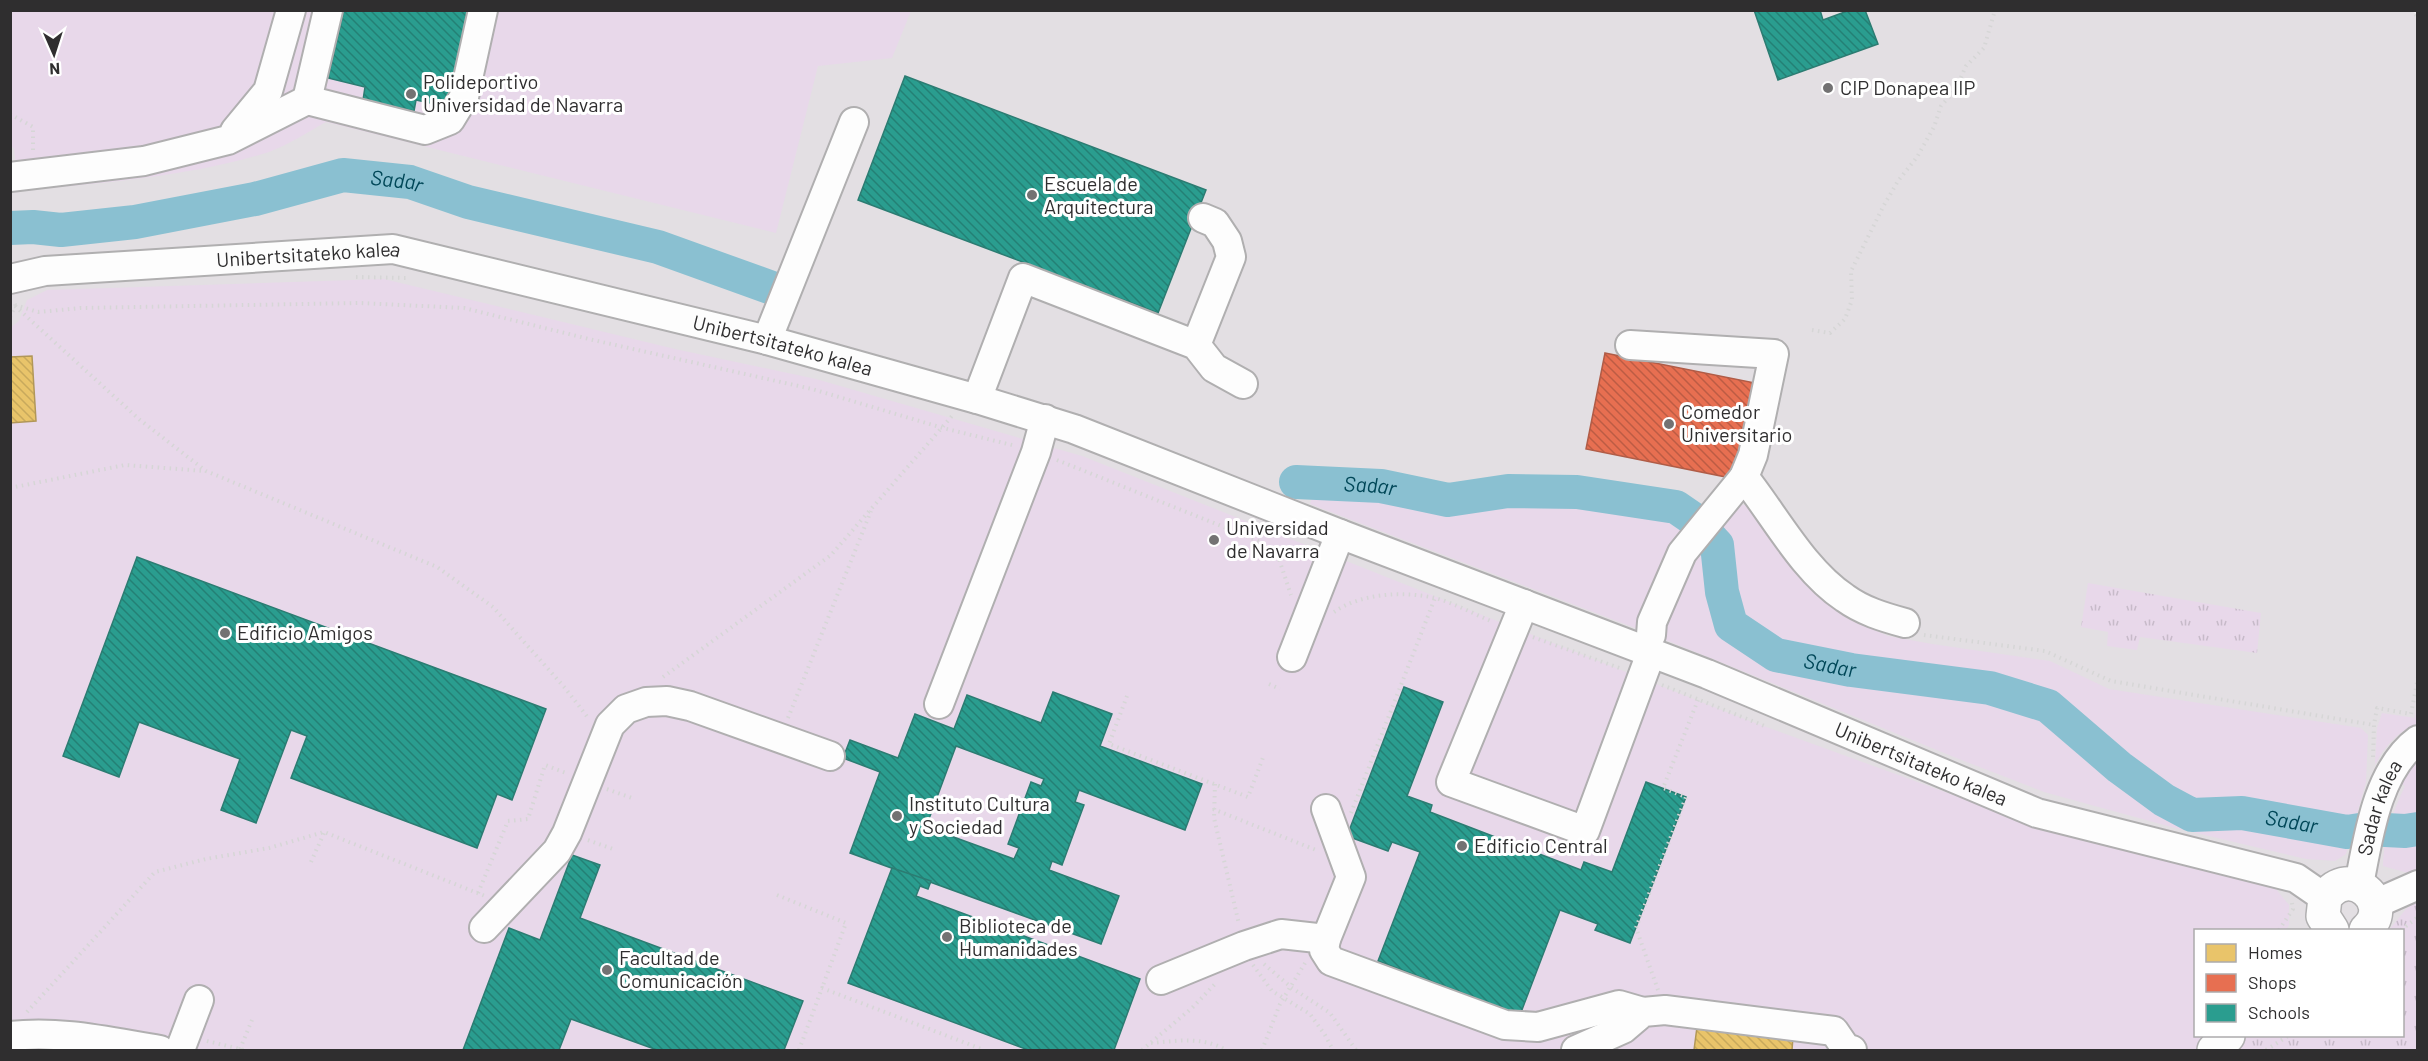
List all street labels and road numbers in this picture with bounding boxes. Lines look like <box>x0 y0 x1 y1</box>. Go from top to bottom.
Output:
street label: Unibertsitateko kalea <box>215 236 404 271</box>
street label: Unibertsitateko kalea <box>691 309 875 380</box>
street label: Unibertsitateko kalea <box>1831 716 2011 810</box>
street label: Sadar kalea <box>2352 755 2406 858</box>

